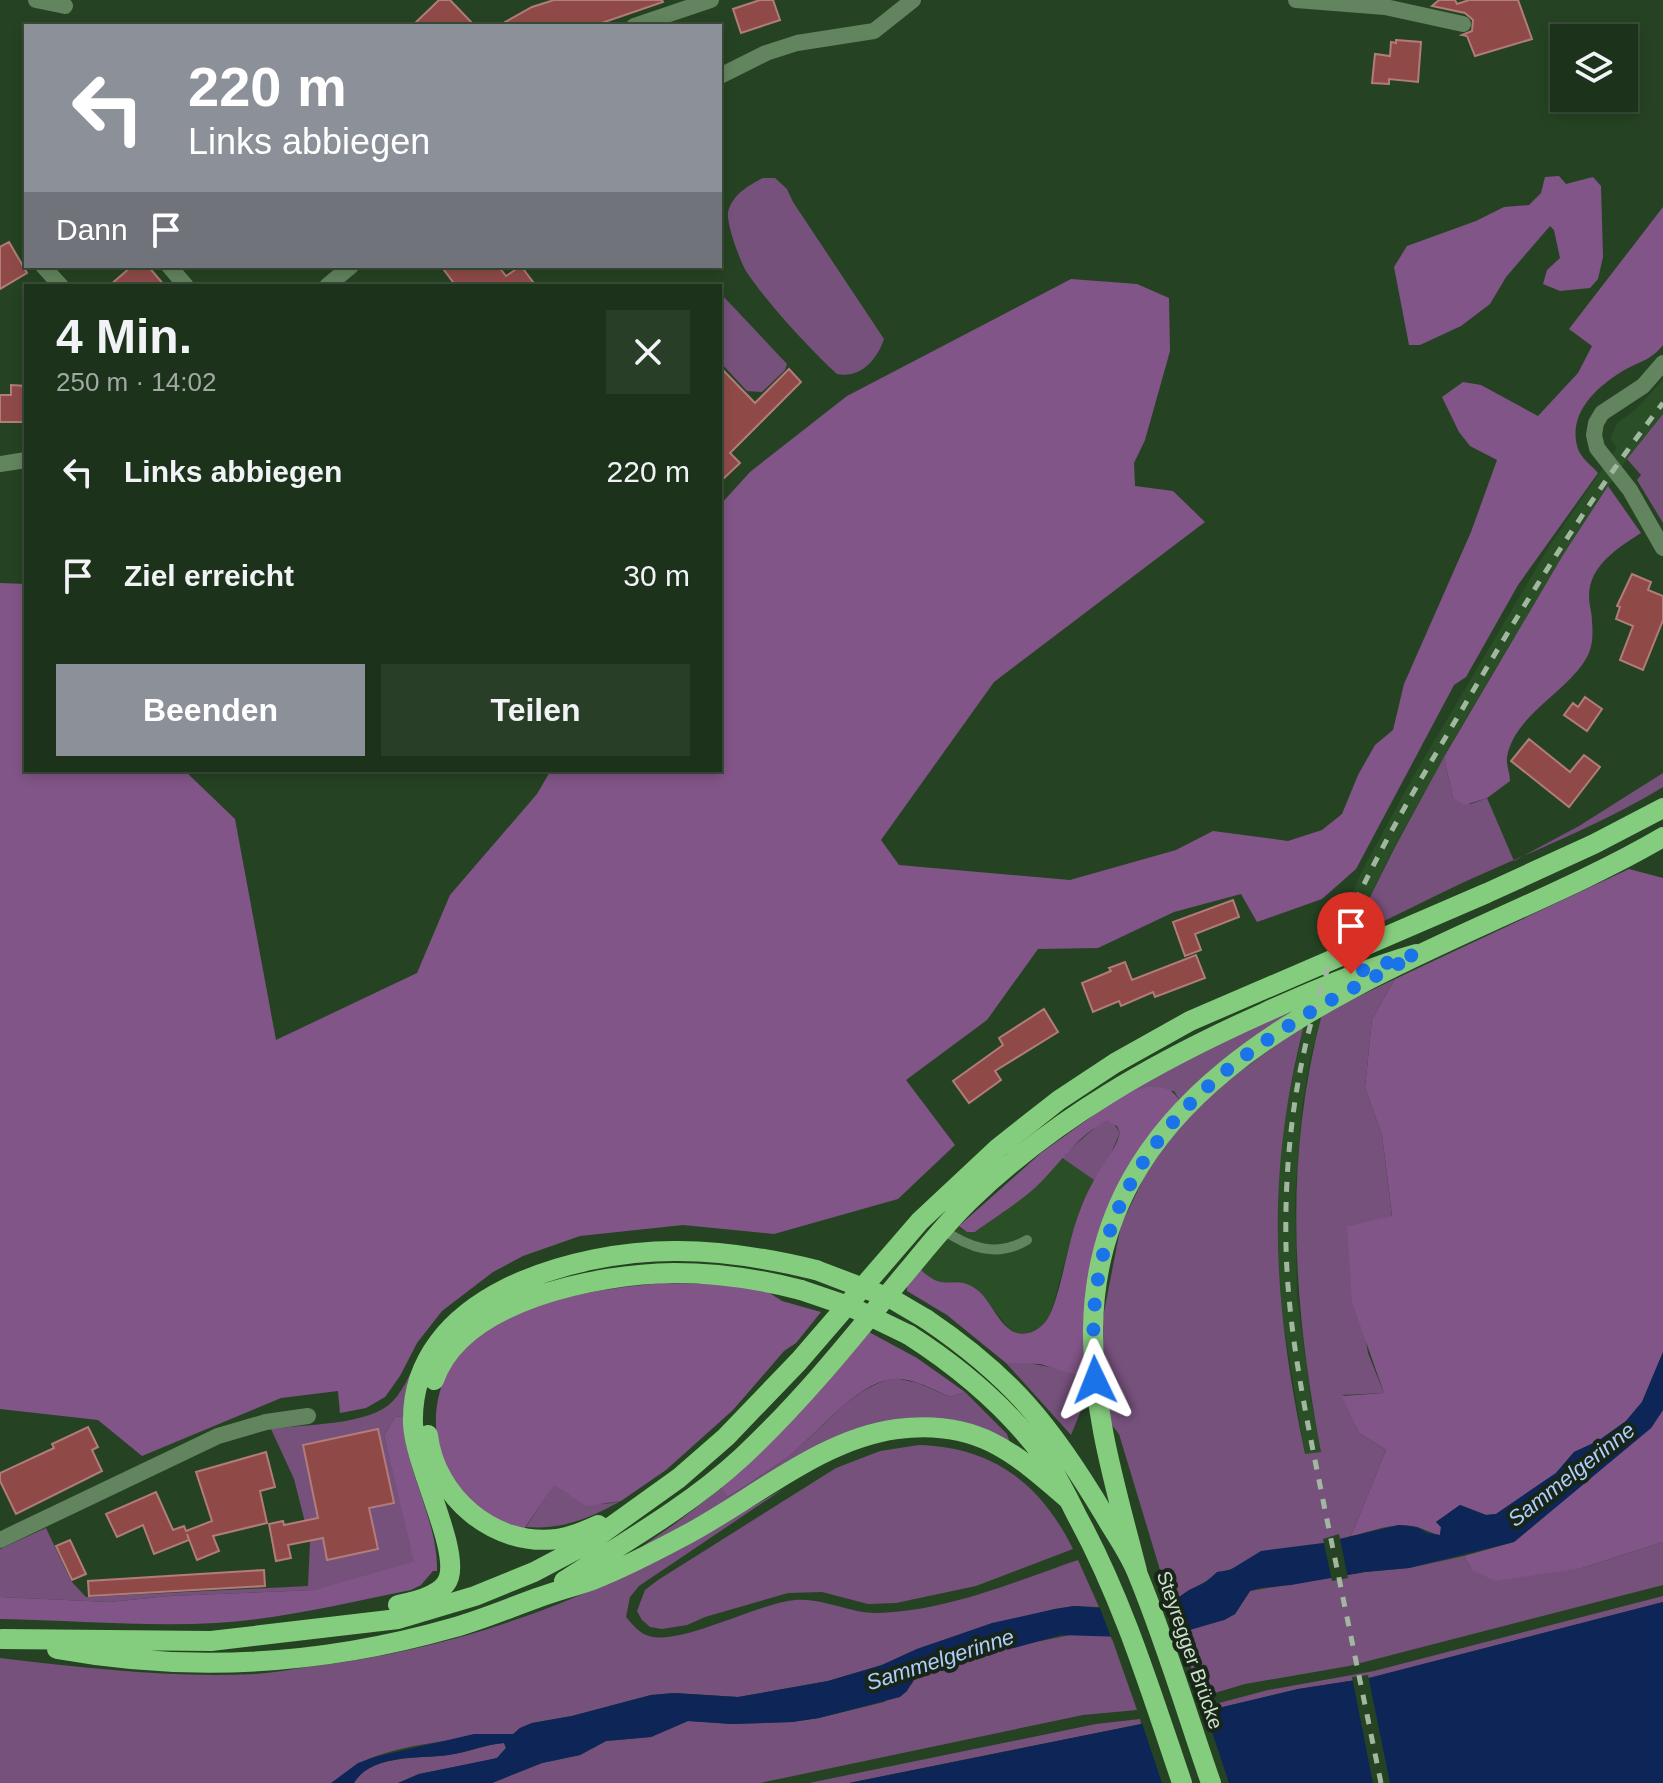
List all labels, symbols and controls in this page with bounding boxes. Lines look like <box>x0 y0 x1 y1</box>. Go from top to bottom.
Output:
map controls <box>1550 24 1638 112</box>
button: layers <box>1550 24 1638 112</box>
text: 220 m <box>188 55 347 118</box>
icon: left <box>56 56 160 160</box>
text: Links abbiegen <box>188 121 430 162</box>
icon: arrive <box>144 208 188 252</box>
text: Dann <box>56 213 128 246</box>
text: 4 Min. <box>56 310 192 363</box>
button: close <box>606 310 690 394</box>
text: 250 m · 14:02 <box>56 367 216 397</box>
icon: left <box>56 450 100 494</box>
text: Links abbiegen <box>124 455 342 488</box>
text: 220 m <box>607 455 690 488</box>
icon: arrive <box>56 554 100 598</box>
text: Ziel erreicht <box>124 559 294 592</box>
text: 30 m <box>623 559 690 592</box>
button: Beenden <box>56 664 365 756</box>
button: Teilen <box>381 664 690 756</box>
pin <box>1317 892 1385 974</box>
icon: arrive <box>1329 904 1373 948</box>
position arrow <box>1053 1338 1137 1422</box>
water label: Sammelgerinne <box>1503 1417 1640 1532</box>
street label: Steyregger Brücke <box>1153 1568 1227 1732</box>
water label: Sammelgerinne <box>863 1624 1017 1695</box>

